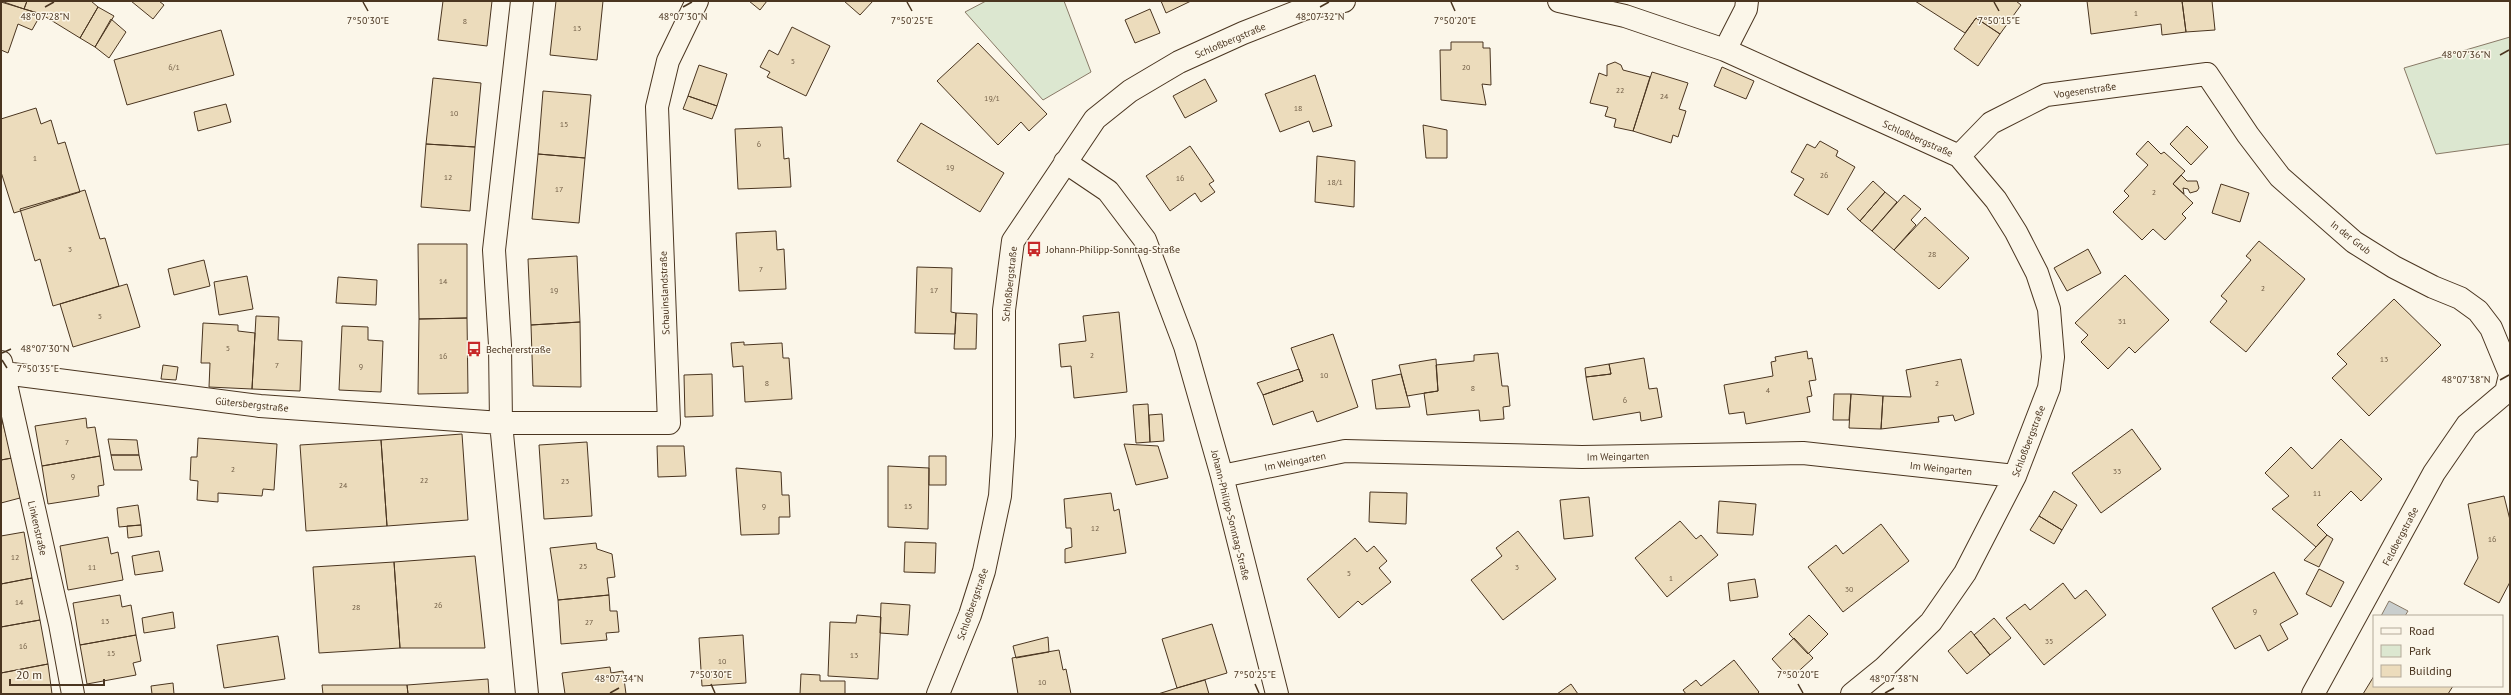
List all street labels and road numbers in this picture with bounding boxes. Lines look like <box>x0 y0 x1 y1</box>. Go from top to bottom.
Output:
street label: Schloßbergstraße <box>1193 20 1268 61</box>
street label: Vogesenstraße <box>2052 80 2117 101</box>
street label: Schloßbergstraße <box>1881 117 1955 160</box>
street label: In der Grub <box>2328 218 2374 257</box>
street label: Schloßbergstraße <box>999 246 1020 322</box>
street label: Schauinslandstraße <box>657 251 672 335</box>
street label: Gütersbergstraße <box>215 394 289 415</box>
street label: Schloßbergstraße <box>2009 404 2048 479</box>
street label: Johann-Philipp-Sonntag-Straße <box>1208 448 1253 582</box>
street label: Im Weingarten <box>1263 449 1327 474</box>
street label: Im Weingarten <box>1587 449 1649 464</box>
street label: Im Weingarten <box>1909 459 1973 478</box>
street label: Linkenstraße <box>25 500 50 557</box>
street label: Feldbergstraße <box>2379 505 2421 568</box>
street label: Schloßbergstraße <box>954 566 991 642</box>

